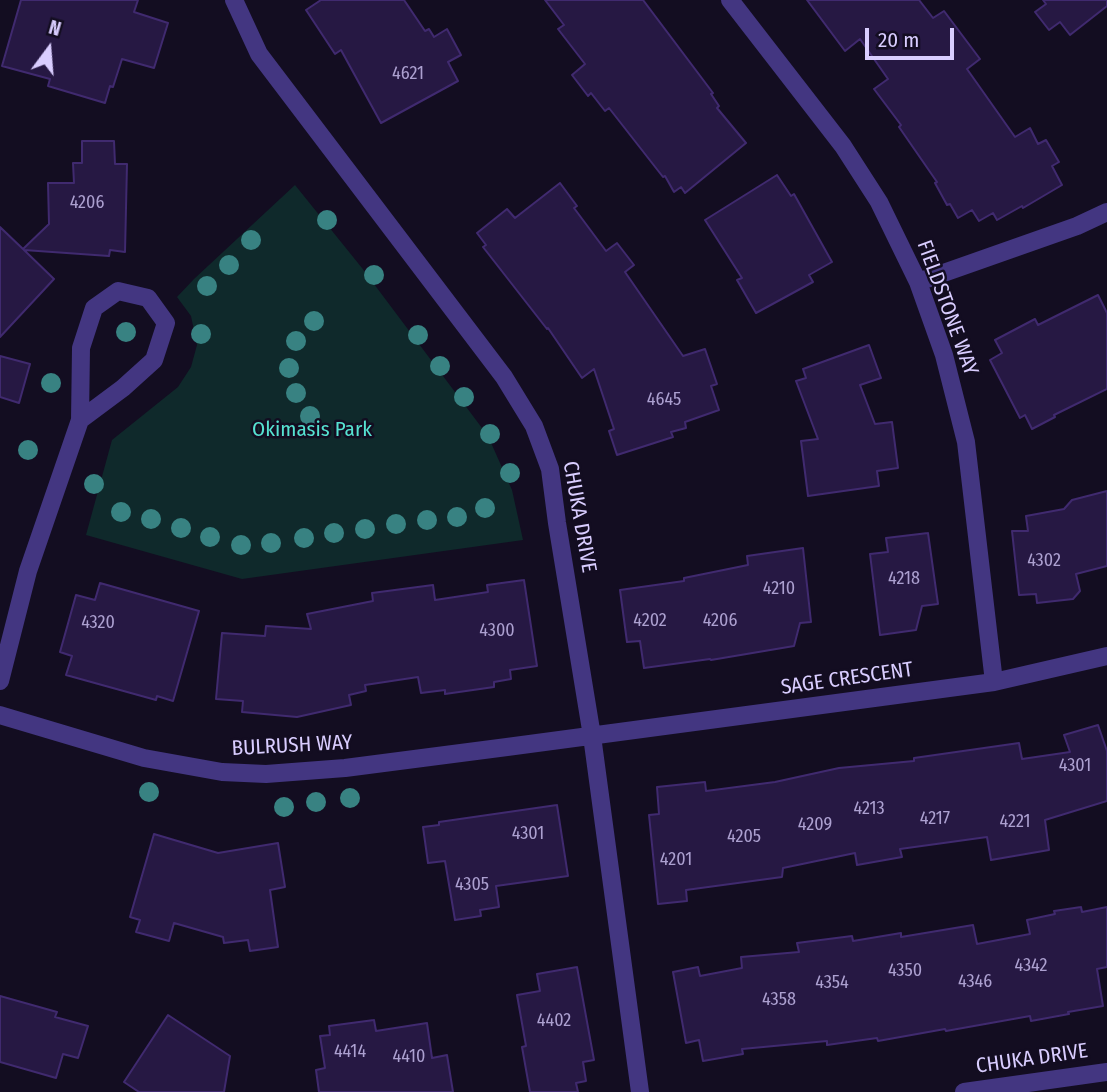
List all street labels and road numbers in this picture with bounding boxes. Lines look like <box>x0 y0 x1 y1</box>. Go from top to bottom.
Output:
street label: FIELDSTONE WAY <box>911 237 983 379</box>
street label: CHUKA DRIVE <box>557 459 601 575</box>
street label: SAGE CRESCENT <box>779 657 915 701</box>
street label: BULRUSH WAY <box>231 730 353 762</box>
street label: CHUKA DRIVE <box>975 1039 1089 1079</box>

